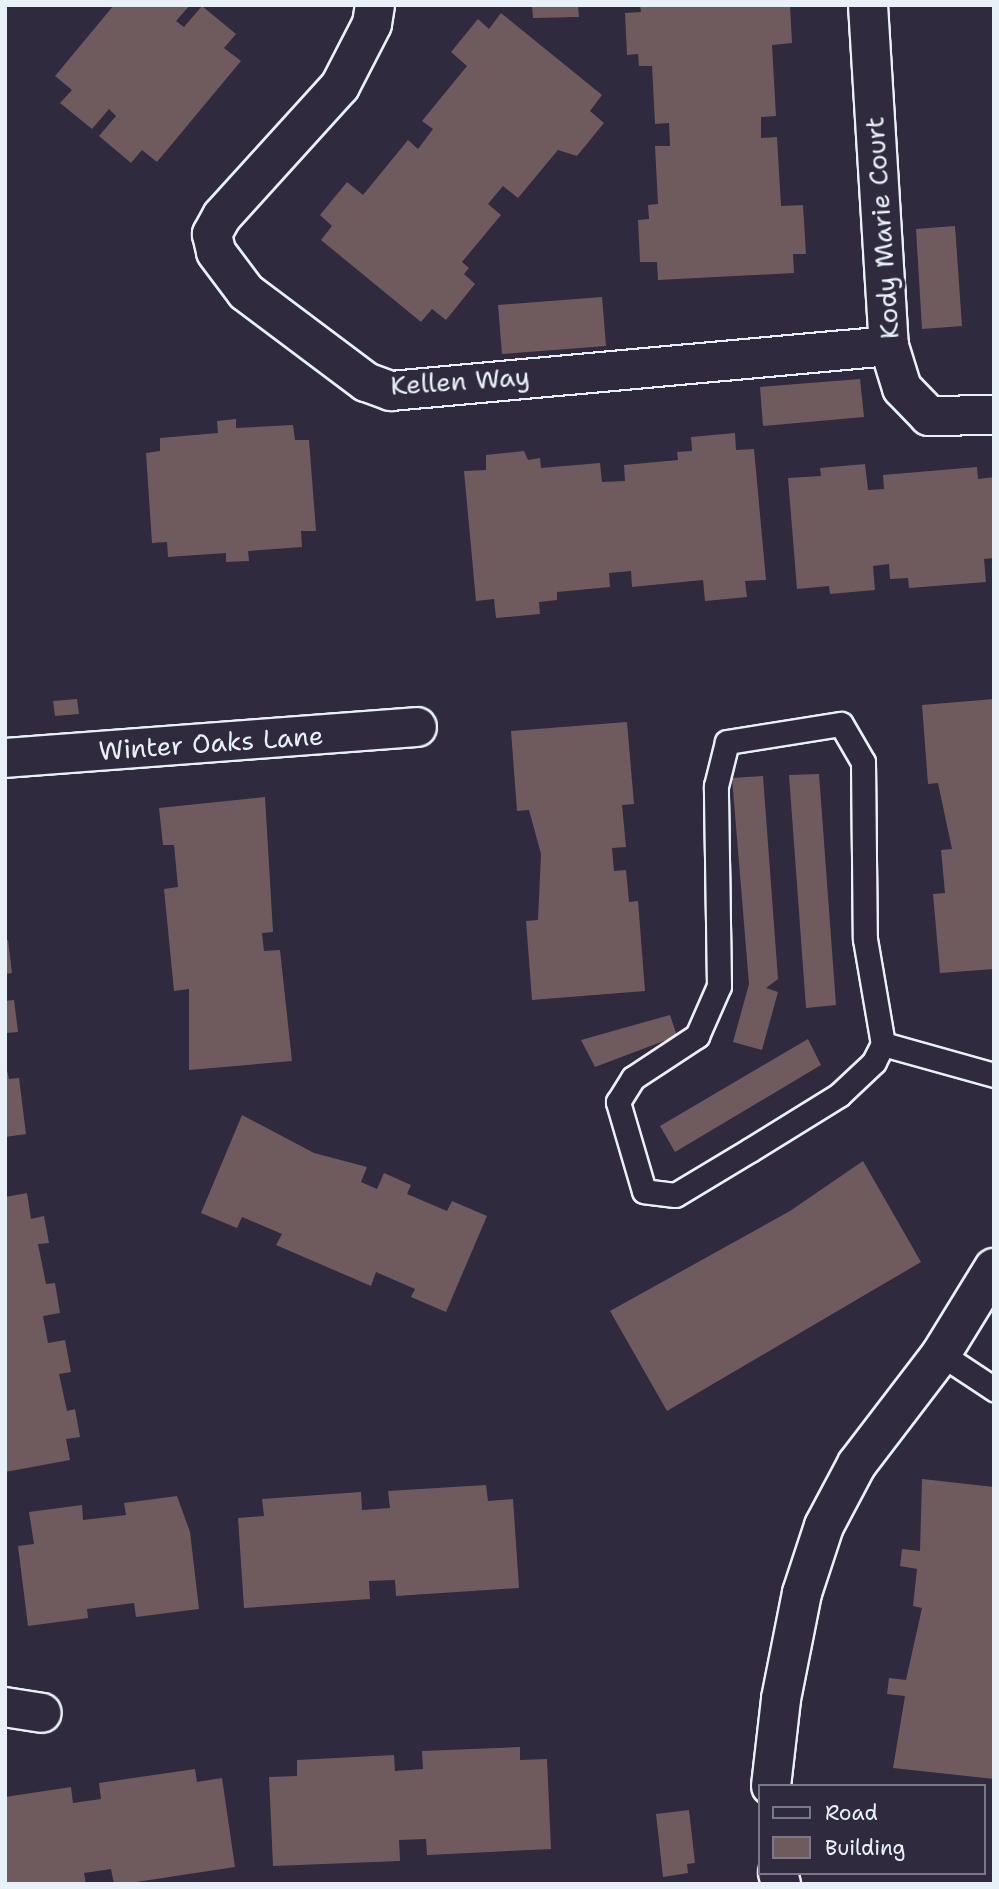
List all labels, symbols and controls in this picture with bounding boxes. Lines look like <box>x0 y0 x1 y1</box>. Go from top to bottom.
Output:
street label: Kody Marie Court <box>859 116 905 340</box>
street label: Kellen Way <box>389 361 531 401</box>
street label: Winter Oaks Lane <box>98 720 324 766</box>
legend <box>758 1784 985 1875</box>
text: Road <box>825 1799 878 1827</box>
text: Building <box>825 1834 905 1862</box>

